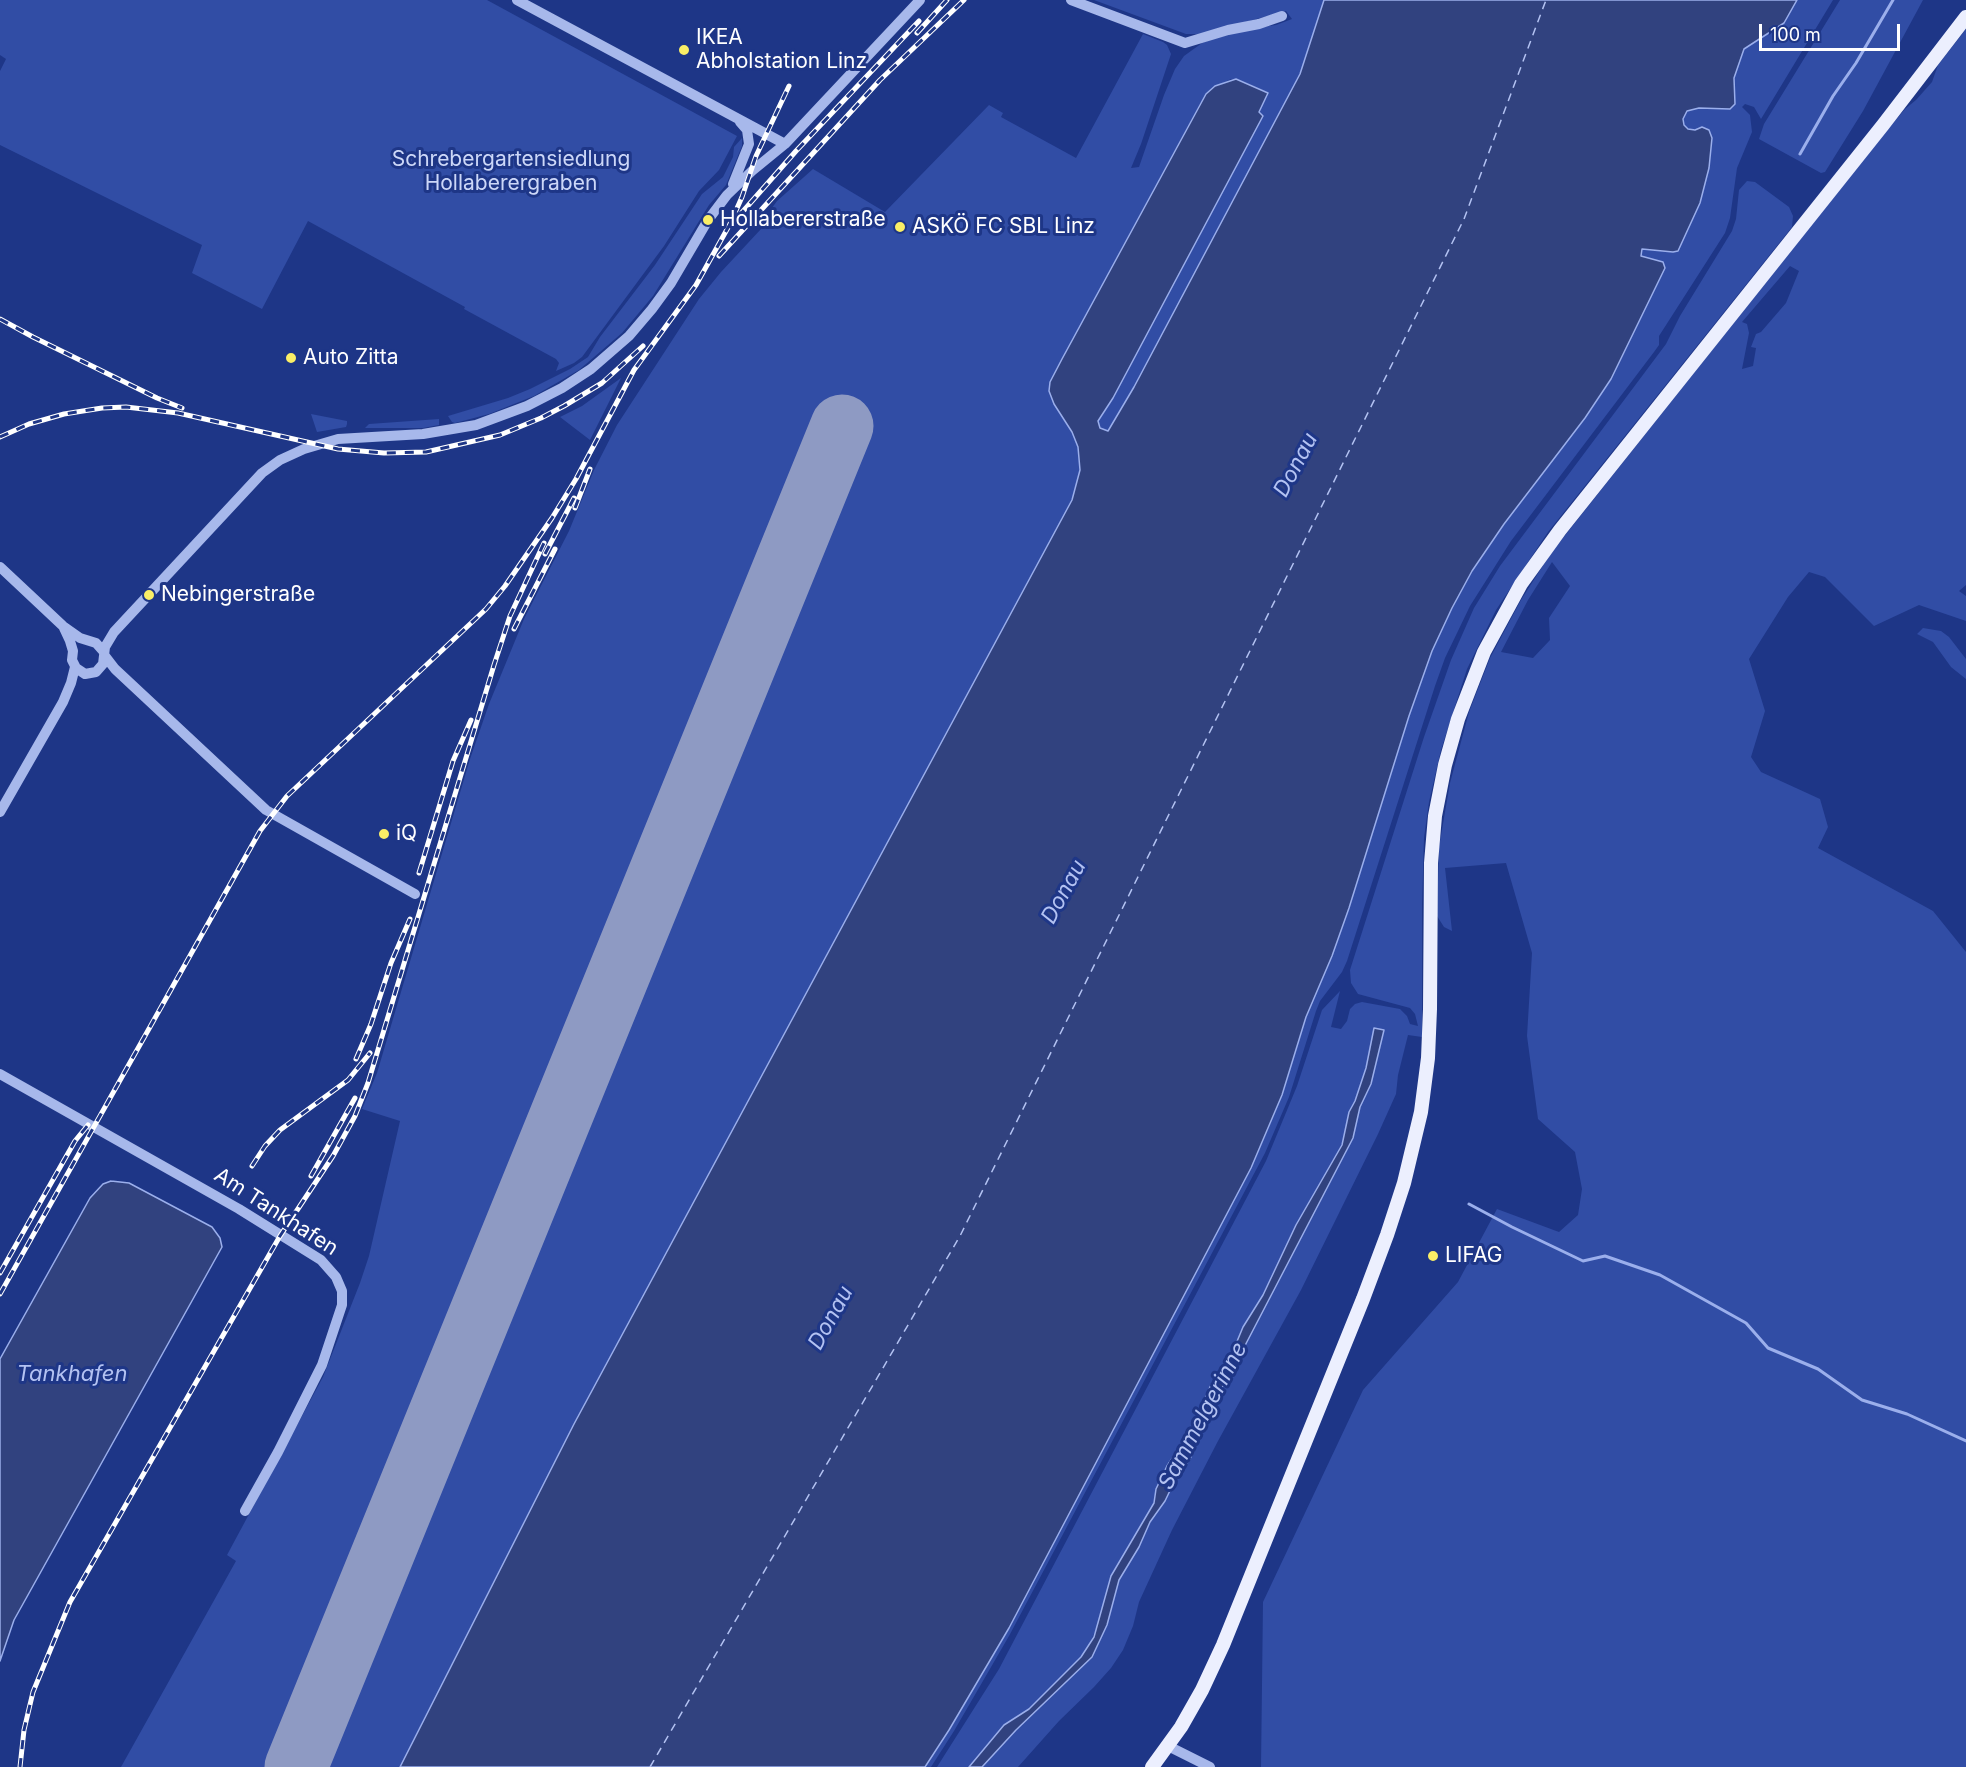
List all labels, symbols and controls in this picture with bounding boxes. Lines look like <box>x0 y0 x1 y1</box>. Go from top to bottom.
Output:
scale bar <box>1762 12 1903 50</box>
text: 100 m <box>1770 24 1821 45</box>
place label: IKEA Abholstation Linz <box>696 25 867 75</box>
marker: IKEA Abholstation Linz <box>677 43 691 57</box>
park label: Schrebergartensiedlung Hollaberergraben <box>392 147 630 197</box>
place label: Hollabererstraße <box>720 207 886 233</box>
marker: Hollabererstraße <box>701 213 715 227</box>
place label: ASKÖ FC SBL Linz <box>912 214 1095 240</box>
marker: ASKÖ FC SBL Linz <box>893 220 907 234</box>
place label: Auto Zitta <box>303 345 398 371</box>
marker: Auto Zitta <box>284 351 298 365</box>
water label: Donau <box>1268 429 1324 501</box>
place label: Nebingerstraße <box>161 582 315 608</box>
marker: Nebingerstraße <box>142 588 156 602</box>
place label: iQ <box>396 821 417 847</box>
marker: iQ <box>377 827 391 841</box>
water label: Donau <box>1036 856 1092 928</box>
street label: Am Tankhafen <box>209 1163 343 1261</box>
place label: LIFAG <box>1445 1243 1502 1269</box>
marker: LIFAG <box>1426 1249 1440 1263</box>
water label: Donau <box>803 1282 859 1354</box>
water label: Sammelgerinne <box>1153 1338 1253 1494</box>
water label: Tankhafen <box>17 1361 127 1387</box>

